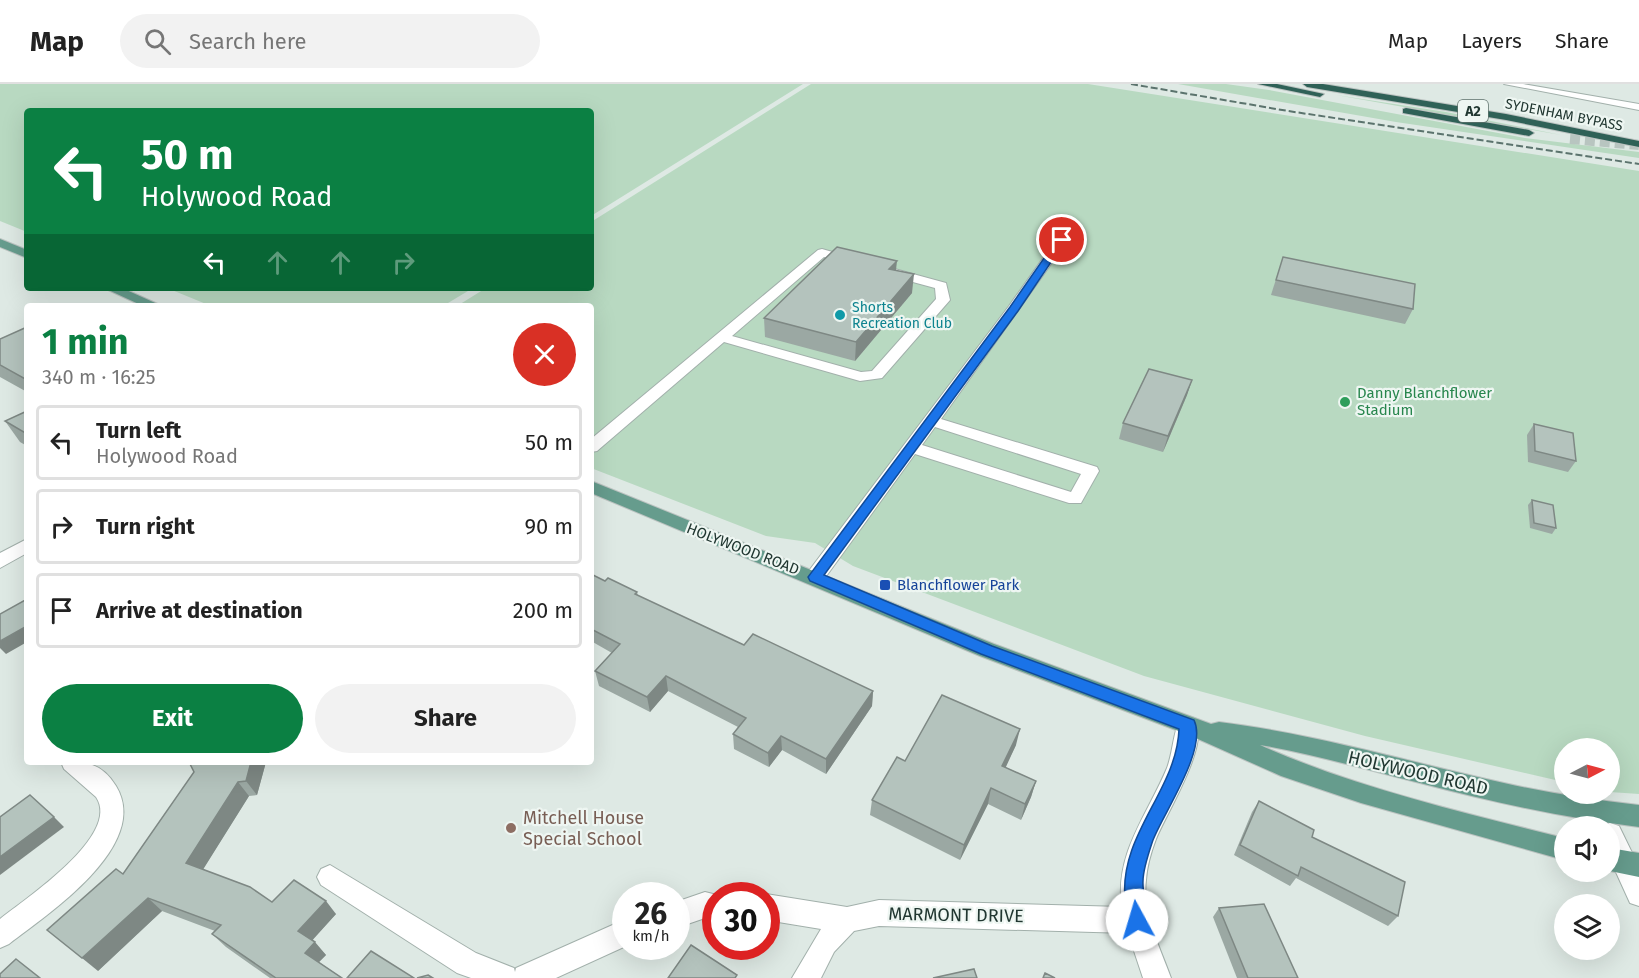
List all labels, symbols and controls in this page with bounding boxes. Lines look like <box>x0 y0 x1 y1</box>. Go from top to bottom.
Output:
search box <box>120 14 540 68</box>
text: Map <box>30 25 84 58</box>
icon: search <box>141 25 174 58</box>
text: Search here <box>189 28 307 55</box>
text: Map <box>1388 28 1428 54</box>
text: Layers <box>1461 28 1522 54</box>
text: Share <box>1555 28 1609 54</box>
street label: SYDENHAM BYPASS <box>1504 95 1625 135</box>
road number: A2 <box>1458 100 1488 122</box>
text: 50 m <box>141 130 234 180</box>
icon: left <box>42 132 120 210</box>
text: Holywood Road <box>141 181 333 213</box>
pin <box>1036 214 1087 265</box>
icon: arrive <box>1045 223 1078 256</box>
icon: left <box>198 246 231 279</box>
icon: ahead <box>261 246 294 279</box>
icon: ahead <box>324 246 357 279</box>
icon: right <box>387 246 420 279</box>
place label: Shorts Recreation Club <box>852 299 952 332</box>
marker: Shorts Recreation Club <box>833 308 847 322</box>
text: 1 min <box>42 320 129 364</box>
button: close <box>513 323 576 386</box>
text: 340 m · 16:25 <box>42 365 156 389</box>
place label: Danny Blanchflower Stadium <box>1357 384 1492 419</box>
marker: Danny Blanchflower Stadium <box>1338 395 1352 409</box>
text: Turn left <box>96 417 181 444</box>
icon: left <box>45 426 78 459</box>
text: 50 m <box>525 429 573 456</box>
text: Holywood Road <box>96 444 238 468</box>
icon: right <box>45 510 78 543</box>
text: Turn right <box>96 513 195 540</box>
text: 90 m <box>524 513 573 540</box>
street label: HOLYWOOD ROAD <box>684 519 802 579</box>
place label: Blanchflower Park <box>897 576 1019 594</box>
marker: Blanchflower Park <box>878 578 892 592</box>
icon: arrive <box>45 594 78 627</box>
text: Arrive at destination <box>96 597 303 624</box>
text: 200 m <box>513 597 573 624</box>
button: Exit <box>42 684 303 753</box>
button: Share <box>315 684 576 753</box>
north arrow <box>1554 738 1620 804</box>
map controls <box>1554 738 1620 960</box>
street label: HOLYWOOD ROAD <box>1346 746 1490 800</box>
place label: Mitchell House Special School <box>523 807 644 850</box>
button: sound <box>1554 816 1620 882</box>
marker: Mitchell House Special School <box>504 821 518 835</box>
speed limit sign: 30 <box>702 882 780 960</box>
position arrow <box>1105 888 1169 952</box>
button: layers <box>1554 894 1620 960</box>
text: 26 <box>635 896 667 932</box>
street label: MARMONT DRIVE <box>888 903 1024 927</box>
text: km/h <box>632 927 670 945</box>

